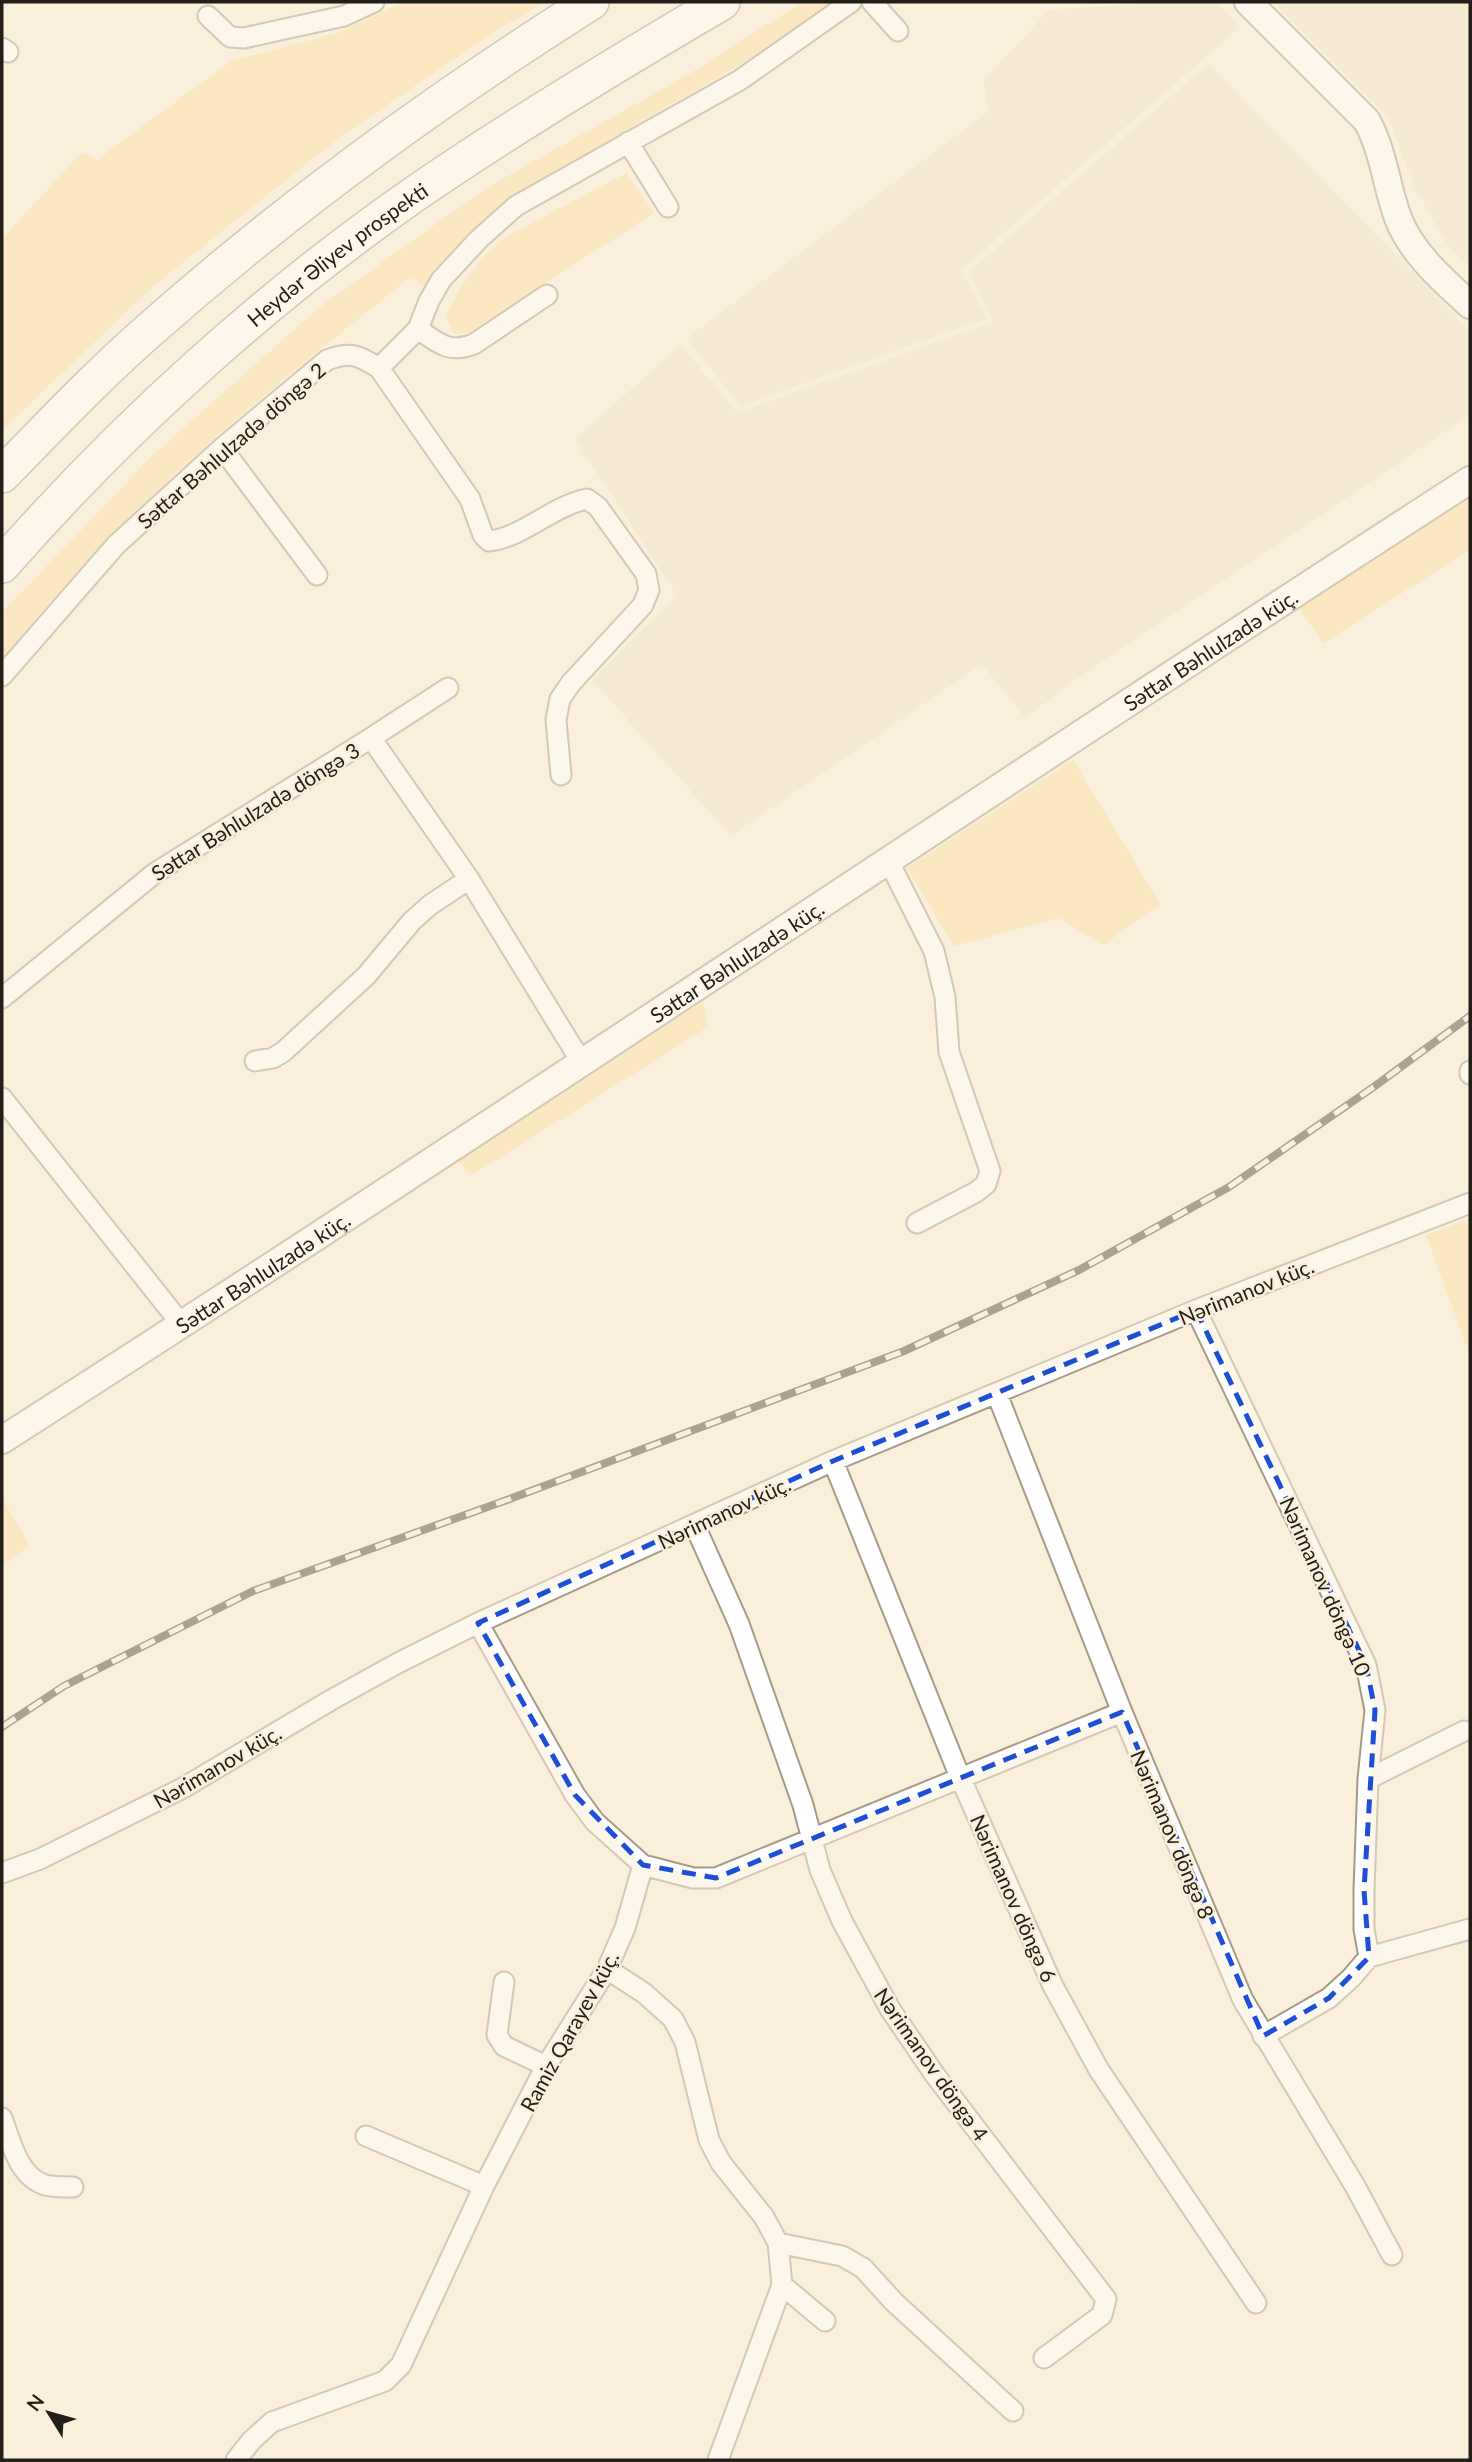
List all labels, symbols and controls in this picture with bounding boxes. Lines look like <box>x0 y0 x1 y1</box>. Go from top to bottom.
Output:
street label: Heydər Əliyev prospekti <box>241 177 432 331</box>
street label: Səttar Bəhlulzadə döngə 2 <box>132 357 330 533</box>
street label: Səttar Bəhlulzadə küç. <box>1118 583 1302 715</box>
street label: Səttar Bəhlulzadə döngə 3 <box>146 737 364 885</box>
street label: Səttar Bəhlulzadə küç. <box>645 894 828 1027</box>
street label: Səttar Bəhlulzadə küç. <box>170 1206 354 1338</box>
street label: Nərimanov küç. <box>1175 1253 1317 1329</box>
street label: Nərimanov küç. <box>654 1470 794 1554</box>
street label: Nərimanov döngə 10 <box>1275 1493 1377 1679</box>
street label: Nərimanov küç. <box>149 1719 285 1813</box>
street label: Nərimanov döngə 8 <box>1126 1746 1220 1922</box>
street label: Nərimanov döngə 6 <box>966 1810 1062 1986</box>
street label: Ramiz Qarayev küç. <box>515 1946 623 2116</box>
street label: Nərimanov döngə 4 <box>870 1983 994 2145</box>
north arrow <box>14 2378 84 2448</box>
text: N <box>21 2390 49 2415</box>

